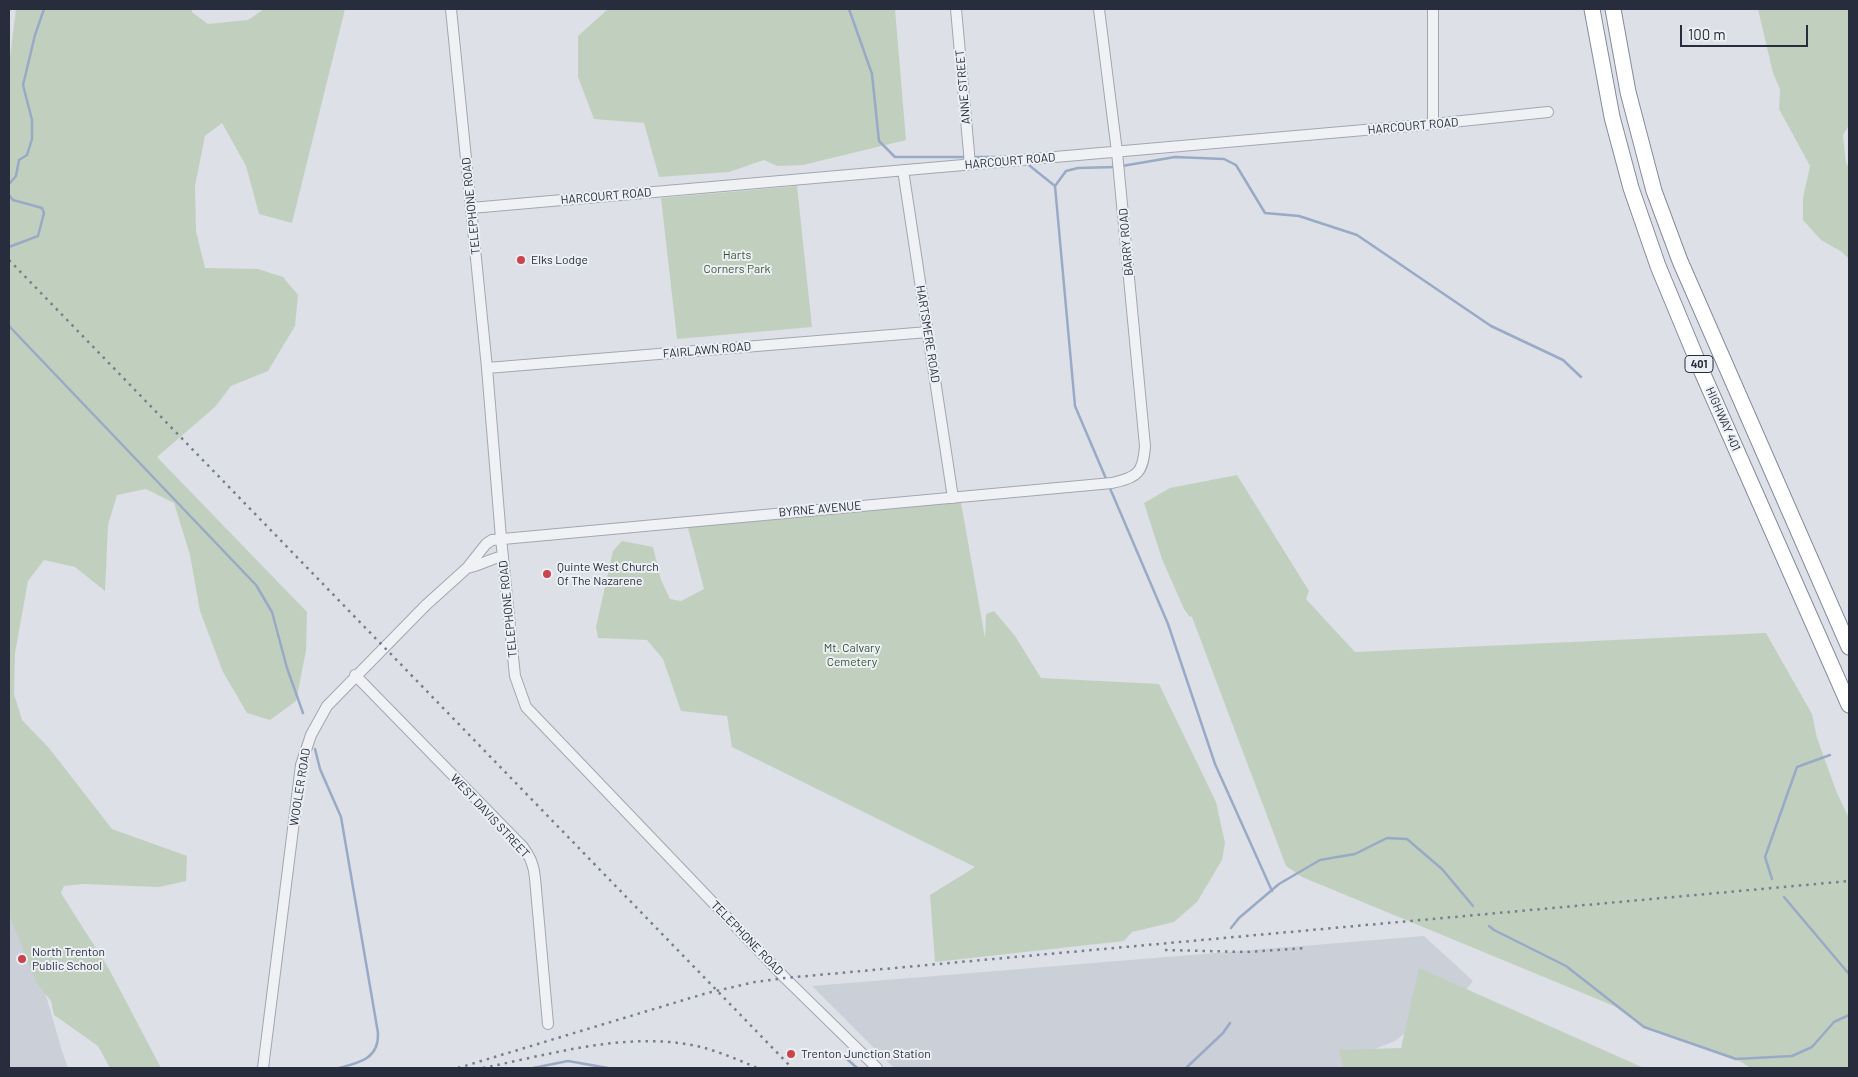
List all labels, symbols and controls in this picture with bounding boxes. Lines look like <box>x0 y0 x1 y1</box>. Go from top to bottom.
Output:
scale bar <box>1683 15 1810 47</box>
text: 100 m <box>1688 25 1726 43</box>
street label: ANNE STREET <box>953 49 973 125</box>
street label: HARCOURT ROAD <box>1367 115 1459 137</box>
street label: HARCOURT ROAD <box>964 150 1056 172</box>
street label: TELEPHONE ROAD <box>459 157 483 255</box>
street label: HARCOURT ROAD <box>560 185 652 207</box>
street label: BARRY ROAD <box>1116 208 1136 276</box>
park label: Harts Corners Park <box>703 248 771 276</box>
place label: Elks Lodge <box>531 253 588 267</box>
marker: Elks Lodge <box>515 254 527 266</box>
street label: HARTSMERE ROAD <box>913 284 943 384</box>
street label: FAIRLAWN ROAD <box>662 339 752 361</box>
road number: 401 <box>1685 356 1713 372</box>
street label: HIGHWAY 401 <box>1702 385 1744 453</box>
street label: BYRNE AVENUE <box>778 498 862 520</box>
street label: TELEPHONE ROAD <box>496 560 520 658</box>
place label: Quinte West Church Of The Nazarene <box>557 560 659 588</box>
marker: Quinte West Church Of The Nazarene <box>541 568 553 580</box>
park label: Mt. Calvary Cemetery <box>824 641 880 669</box>
street label: WOOLER ROAD <box>287 747 313 827</box>
street label: WEST DAVIS STREET <box>447 771 533 861</box>
street label: TELEPHONE ROAD <box>708 898 786 978</box>
place label: North Trenton Public School <box>32 945 105 973</box>
marker: North Trenton Public School <box>16 953 28 965</box>
place label: Trenton Junction Station <box>801 1047 931 1061</box>
marker: Trenton Junction Station <box>785 1048 797 1060</box>

